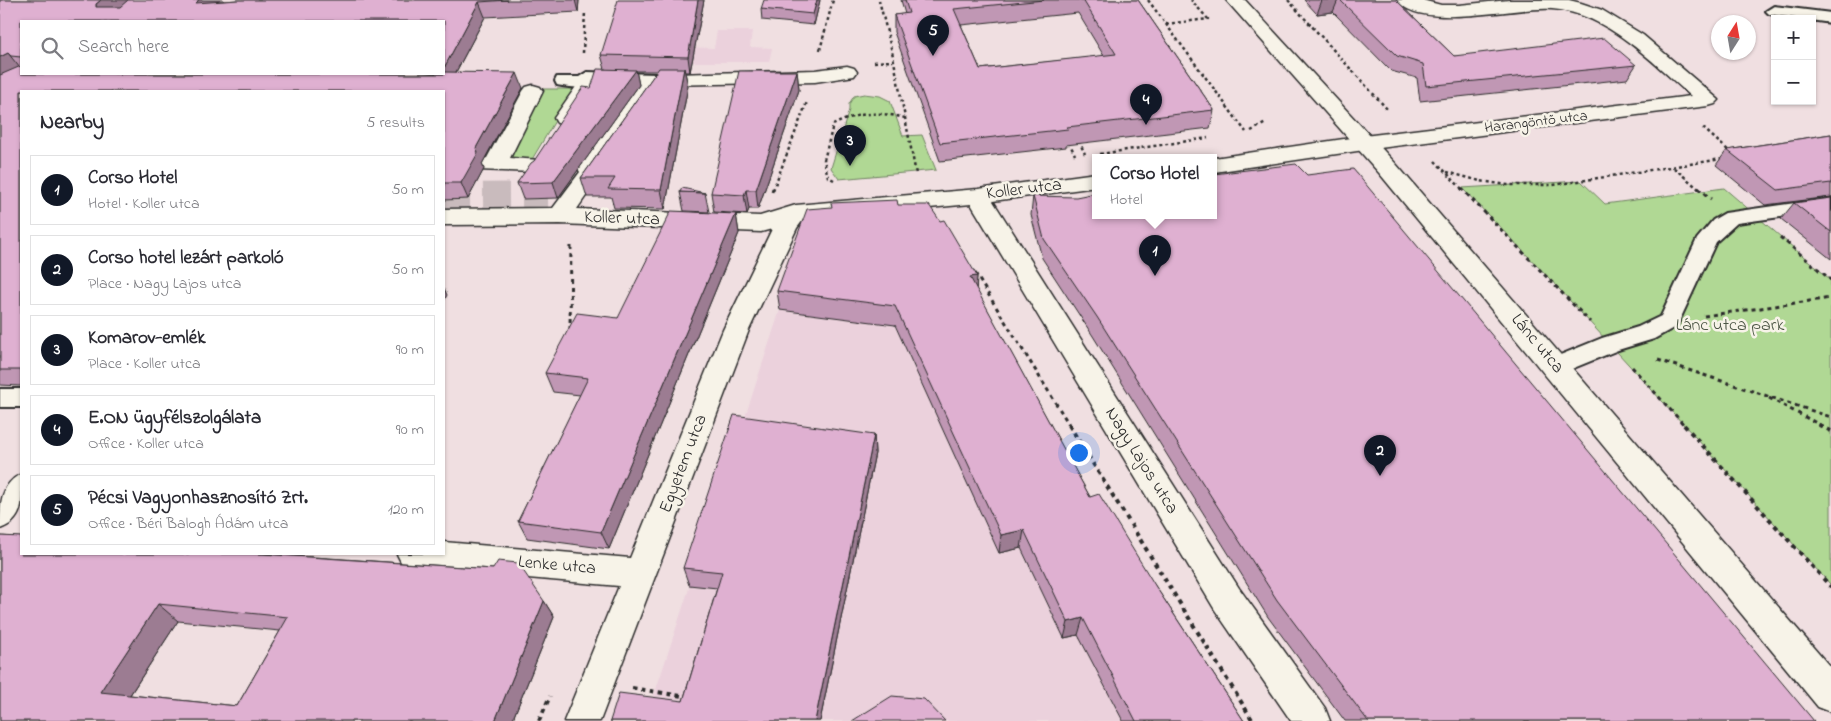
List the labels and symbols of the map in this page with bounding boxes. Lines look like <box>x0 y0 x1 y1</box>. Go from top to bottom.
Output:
pin: 5 <box>917 15 949 56</box>
north arrow <box>1711 15 1756 60</box>
pin: 4 <box>1130 84 1162 125</box>
street label: Harangöntő utca <box>1483 105 1589 140</box>
pin: 3 <box>834 125 866 166</box>
street label: Koller utca <box>985 172 1063 208</box>
street label: Koller utca <box>584 205 660 233</box>
pin: 1 <box>1139 235 1171 276</box>
street label: Lánc utca <box>1504 308 1570 380</box>
park label: Lánc utca park <box>1676 313 1784 339</box>
street label: Nagy Lajos utca <box>1097 403 1184 520</box>
street label: Egyetem utca <box>653 411 716 517</box>
pin: 2 <box>1364 435 1396 476</box>
your location <box>1066 440 1092 466</box>
street label: Lenke utca <box>517 550 597 582</box>

